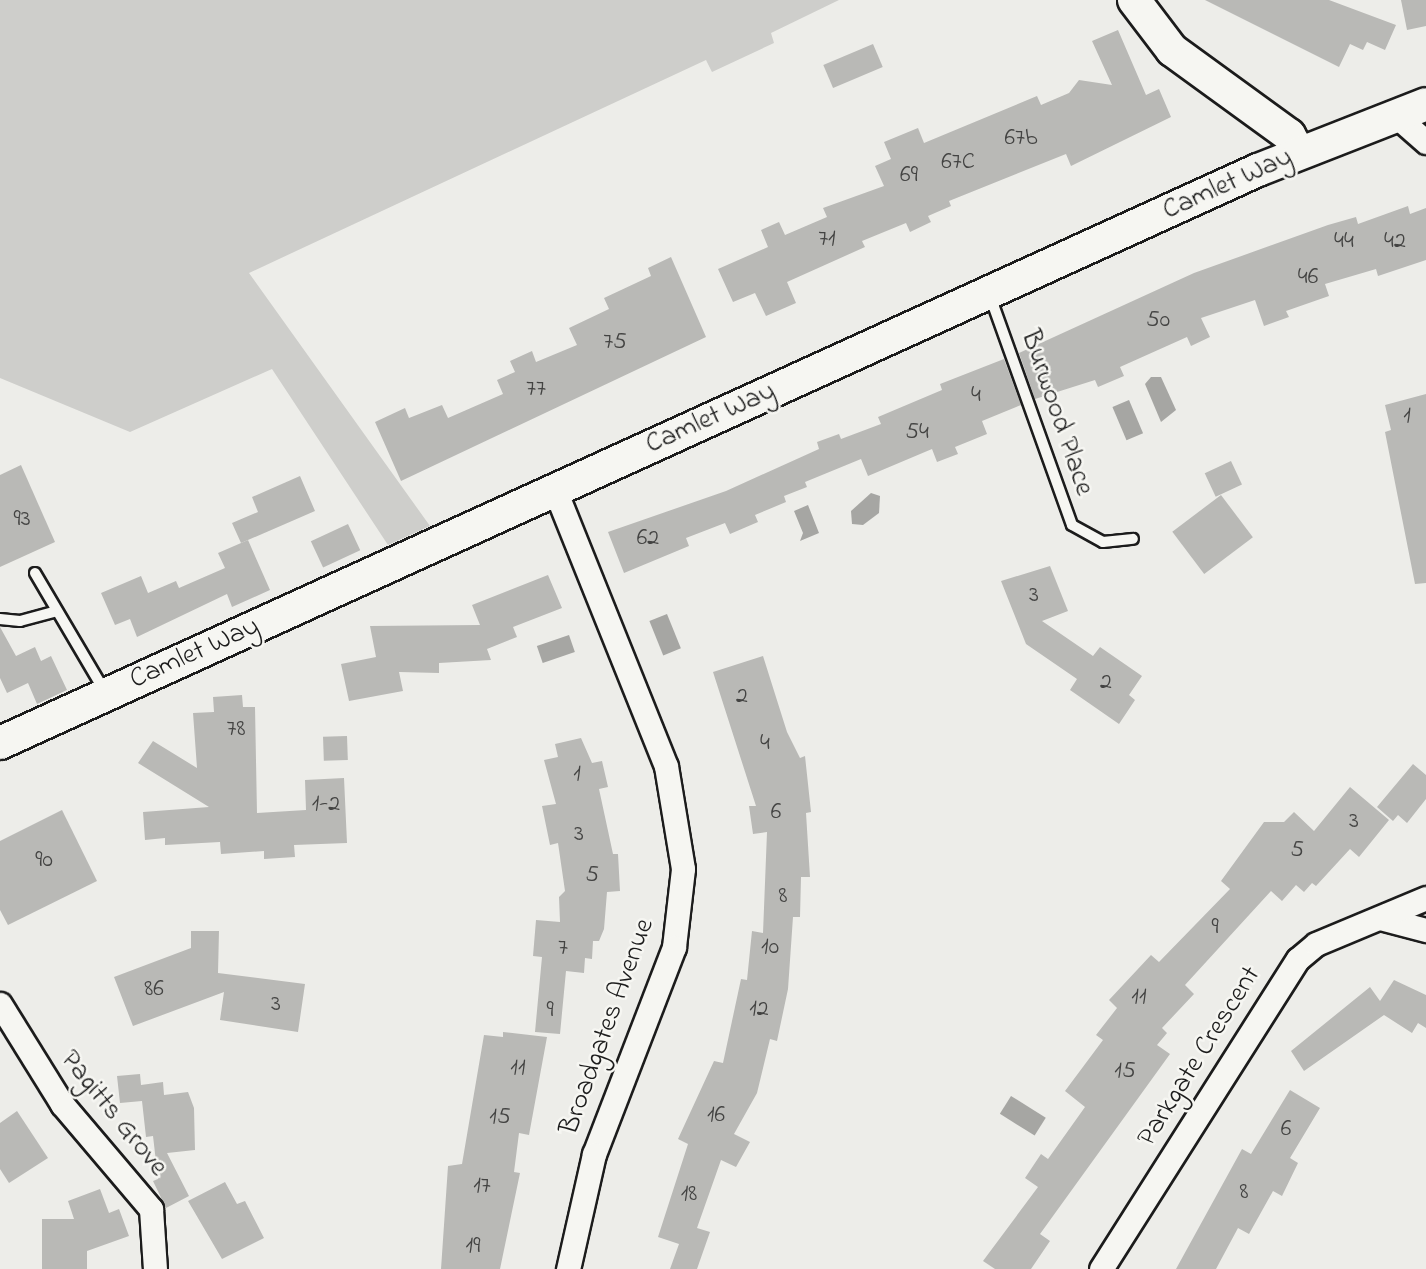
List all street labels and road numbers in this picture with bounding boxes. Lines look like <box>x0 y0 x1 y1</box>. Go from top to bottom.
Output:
street label: Camlet Way <box>1158 142 1298 228</box>
street label: Burwood Place <box>1012 326 1100 500</box>
street label: Camlet Way <box>641 376 781 462</box>
street label: Camlet Way <box>125 611 265 697</box>
street label: Broadgates Avenue <box>553 914 663 1140</box>
street label: Parkgate Crescent <box>1131 961 1269 1153</box>
street label: Pagitts Grove <box>52 1044 174 1184</box>

